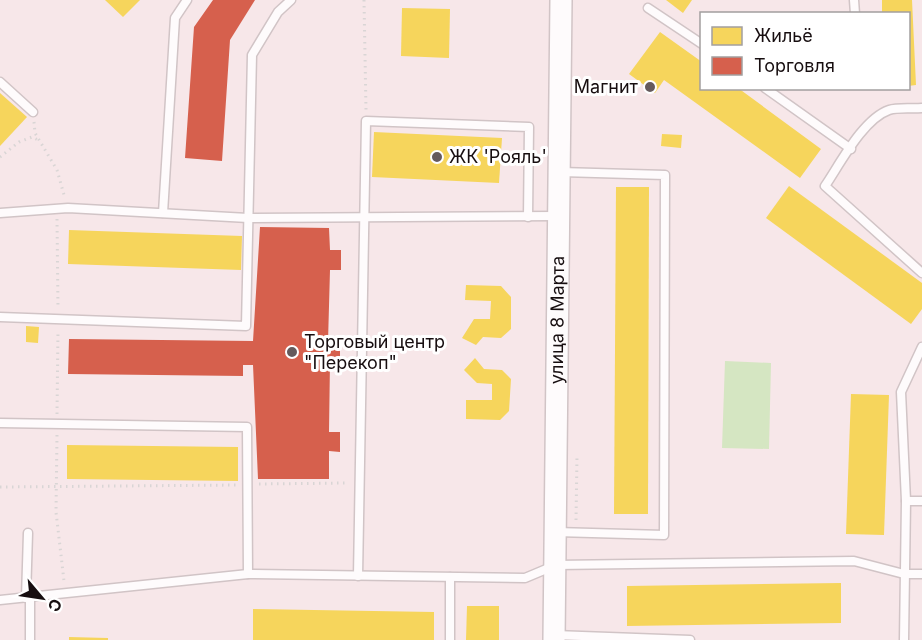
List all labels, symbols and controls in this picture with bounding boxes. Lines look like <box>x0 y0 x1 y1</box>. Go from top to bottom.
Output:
legend <box>700 12 910 90</box>
text: Жильё <box>754 25 813 46</box>
text: Торговля <box>754 55 835 76</box>
place label: Магнит <box>574 76 639 97</box>
marker: Магнит <box>643 80 657 94</box>
place label: ЖК 'Рояль' <box>449 146 547 167</box>
marker: ЖК 'Рояль' <box>430 150 444 164</box>
street label: улица 8 Марта <box>546 256 568 384</box>
place label: Торговый центр "Перекоп" <box>304 331 445 373</box>
marker: Торговый центр "Перекоп" <box>285 345 299 359</box>
north arrow <box>12 568 72 628</box>
text: С <box>43 595 67 615</box>

